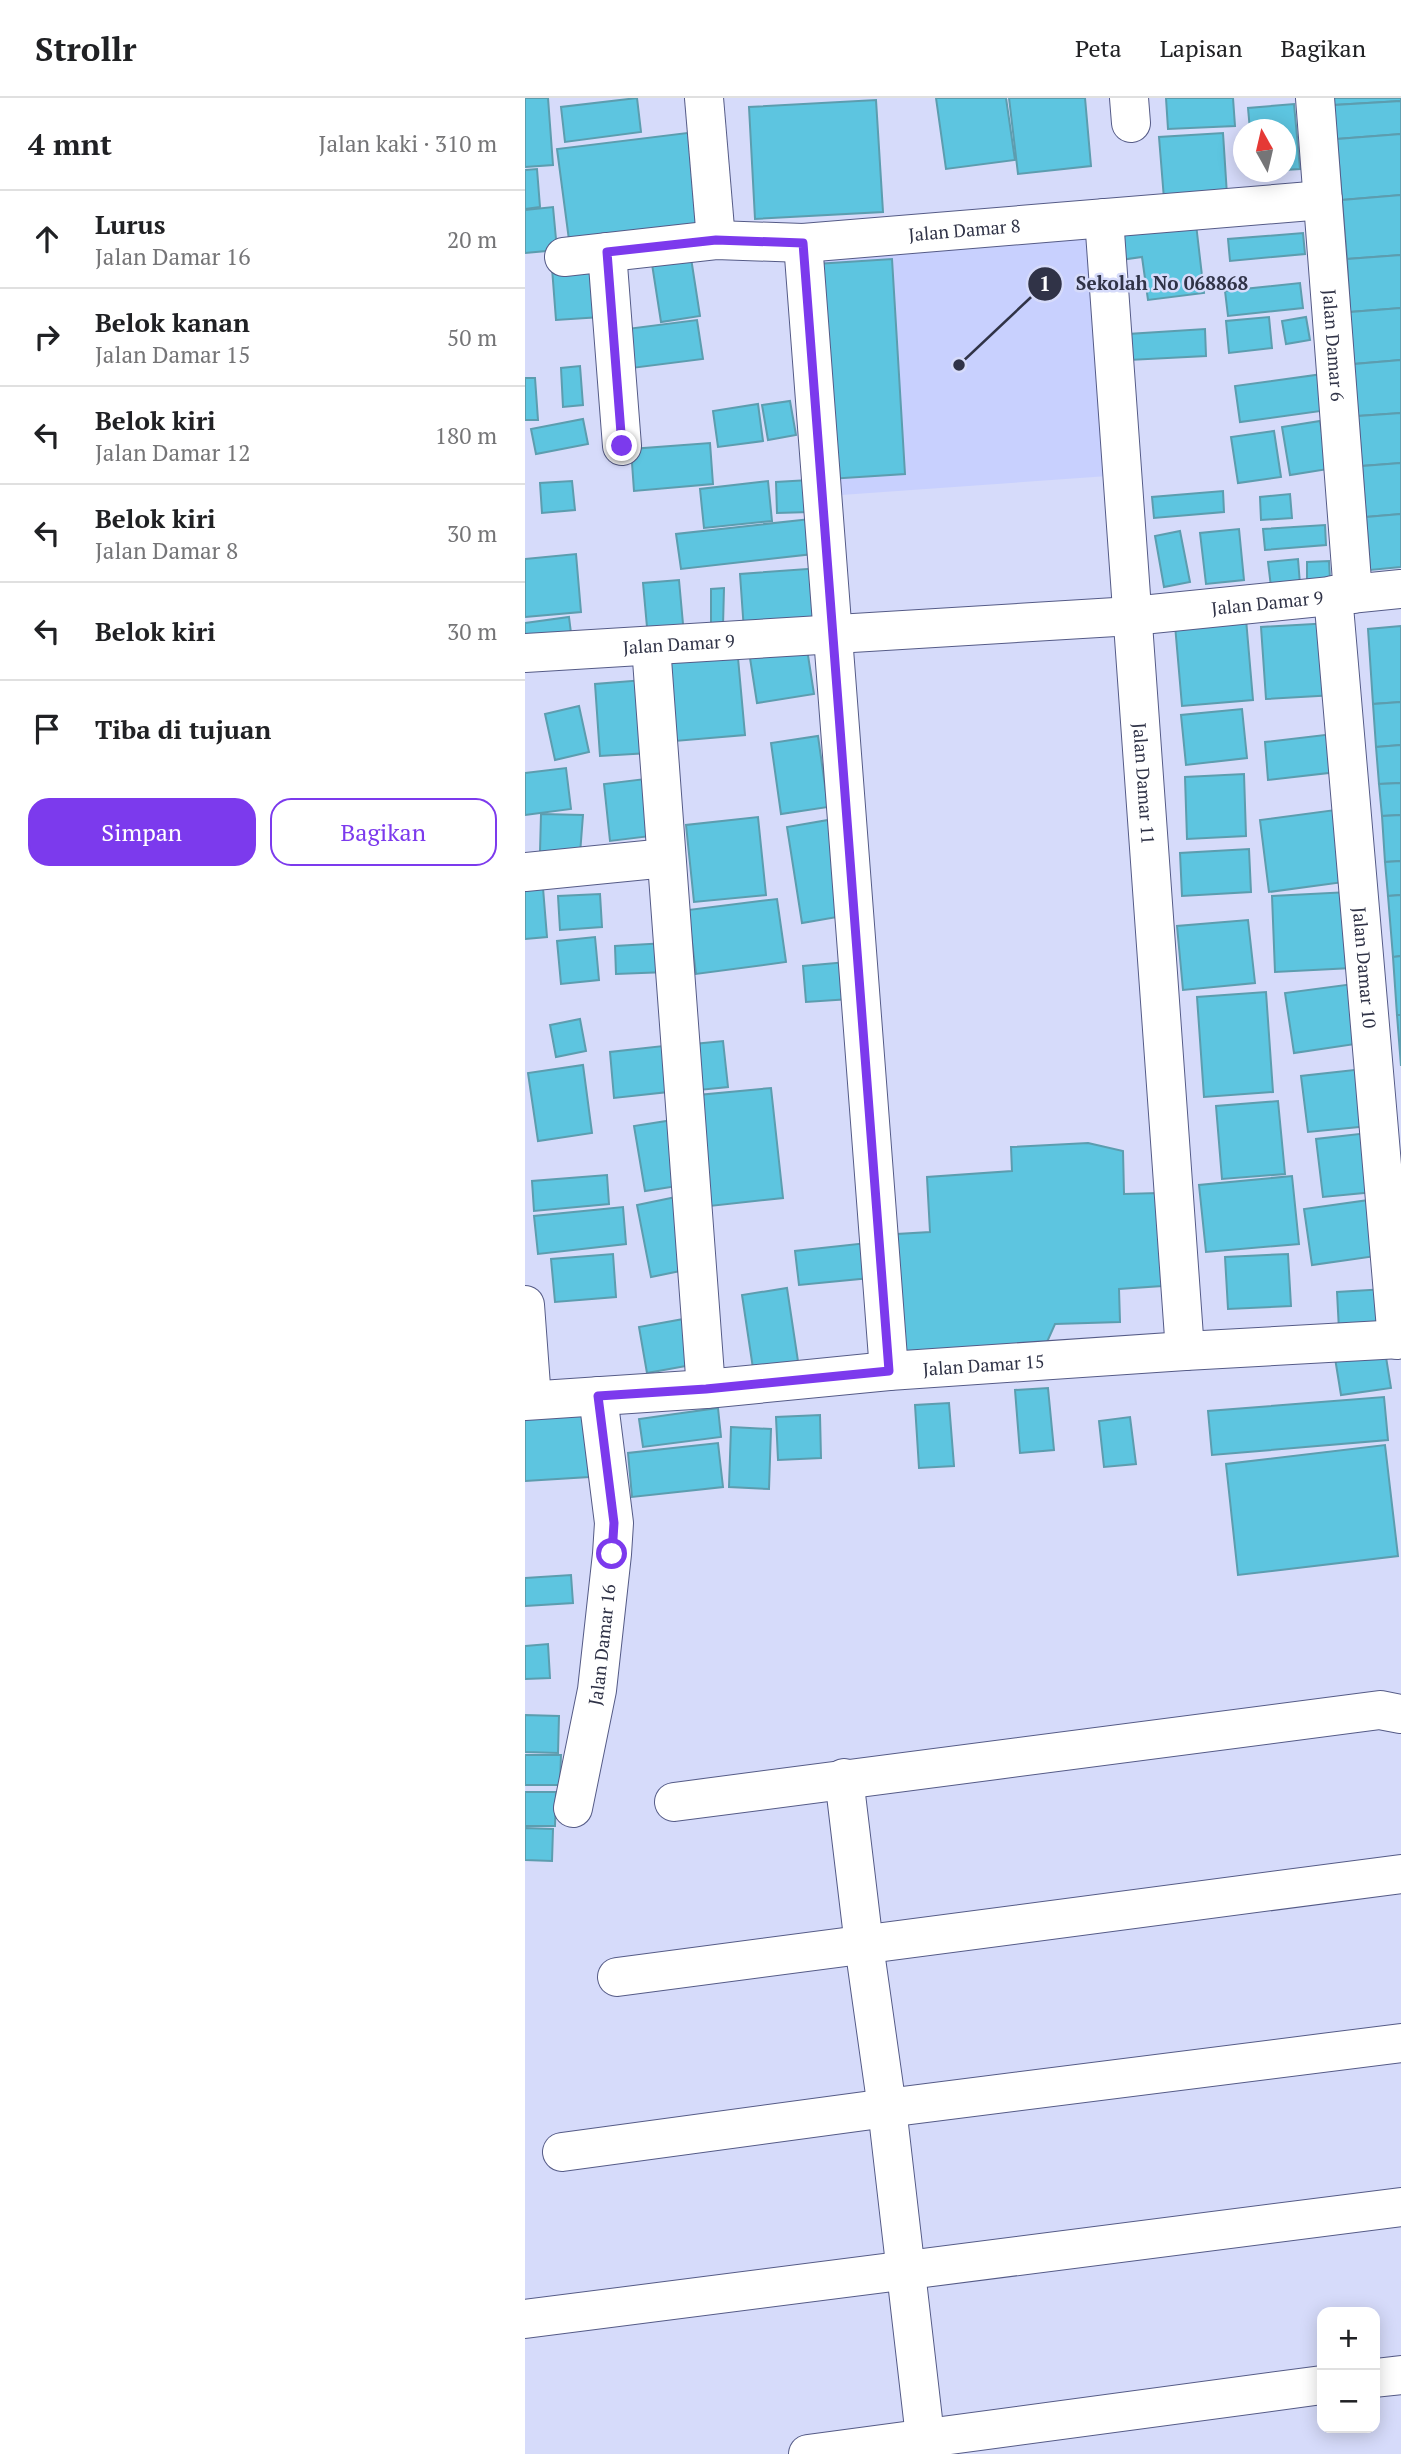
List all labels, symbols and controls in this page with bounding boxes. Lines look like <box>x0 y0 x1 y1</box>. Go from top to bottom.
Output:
text: Strollr <box>35 27 137 70</box>
text: Peta <box>1075 32 1122 64</box>
text: Lapisan <box>1160 32 1243 64</box>
text: Bagikan <box>1281 32 1366 64</box>
north arrow <box>1233 119 1296 182</box>
text: 4 mnt <box>28 124 112 164</box>
text: Jalan kaki · 310 m <box>319 128 497 159</box>
text: Lurus <box>95 207 165 241</box>
street label: Jalan Damar 8 <box>908 213 1021 246</box>
icon: ahead <box>28 220 66 258</box>
text: 20 m <box>447 224 497 255</box>
text: Jalan Damar 16 <box>95 241 251 272</box>
callout: Sekolah No 068868 <box>1027 264 1262 304</box>
text: 1 <box>1039 269 1051 297</box>
text: Sekolah No 068868 <box>1076 270 1248 295</box>
street label: Jalan Damar 6 <box>1318 288 1350 403</box>
text: Belok kanan <box>95 305 250 339</box>
icon: right <box>28 318 66 356</box>
text: 50 m <box>447 322 497 353</box>
text: Jalan Damar 15 <box>95 339 251 370</box>
text: Belok kiri <box>95 403 216 437</box>
icon: left <box>28 416 66 454</box>
text: 180 m <box>435 420 497 451</box>
route end <box>606 430 637 461</box>
text: Jalan Damar 12 <box>95 437 251 468</box>
text: Belok kiri <box>95 501 216 535</box>
icon: left <box>28 514 66 552</box>
text: 30 m <box>447 518 497 549</box>
text: Jalan Damar 8 <box>95 535 238 566</box>
street label: Jalan Damar 9 <box>1210 585 1324 620</box>
icon: left <box>28 612 66 650</box>
text: Belok kiri <box>95 614 216 648</box>
text: 30 m <box>447 616 497 647</box>
street label: Jalan Damar 9 <box>622 628 735 659</box>
icon: arrive <box>28 710 66 748</box>
text: Tiba di tujuan <box>95 712 271 746</box>
street label: Jalan Damar 11 <box>1128 722 1161 845</box>
button: Simpan <box>28 798 256 866</box>
button: Bagikan <box>270 798 497 866</box>
street label: Jalan Damar 10 <box>1348 906 1382 1029</box>
street label: Jalan Damar 15 <box>922 1349 1045 1381</box>
route start <box>596 1538 627 1569</box>
street label: Jalan Damar 16 <box>582 1582 621 1707</box>
map controls <box>1317 2307 1380 2433</box>
button: + <box>1317 2307 1380 2370</box>
button: − <box>1317 2370 1380 2433</box>

